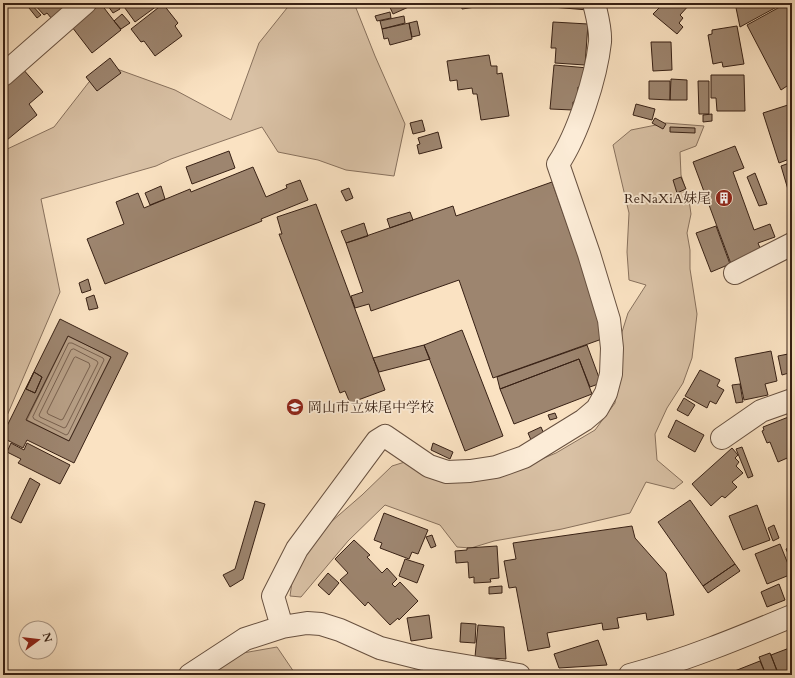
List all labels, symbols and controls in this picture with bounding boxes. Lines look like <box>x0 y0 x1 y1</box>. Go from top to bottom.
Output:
building icon: ReNaXiA妹尾 <box>714 188 734 208</box>
place label: ReNaXiA妹尾 <box>624 189 711 208</box>
school or university icon: 岡山市立妹尾中学校 <box>285 397 305 417</box>
place label: 岡山市立妹尾中学校 <box>308 398 434 417</box>
north arrow <box>18 620 58 660</box>
text: N <box>39 631 56 645</box>

